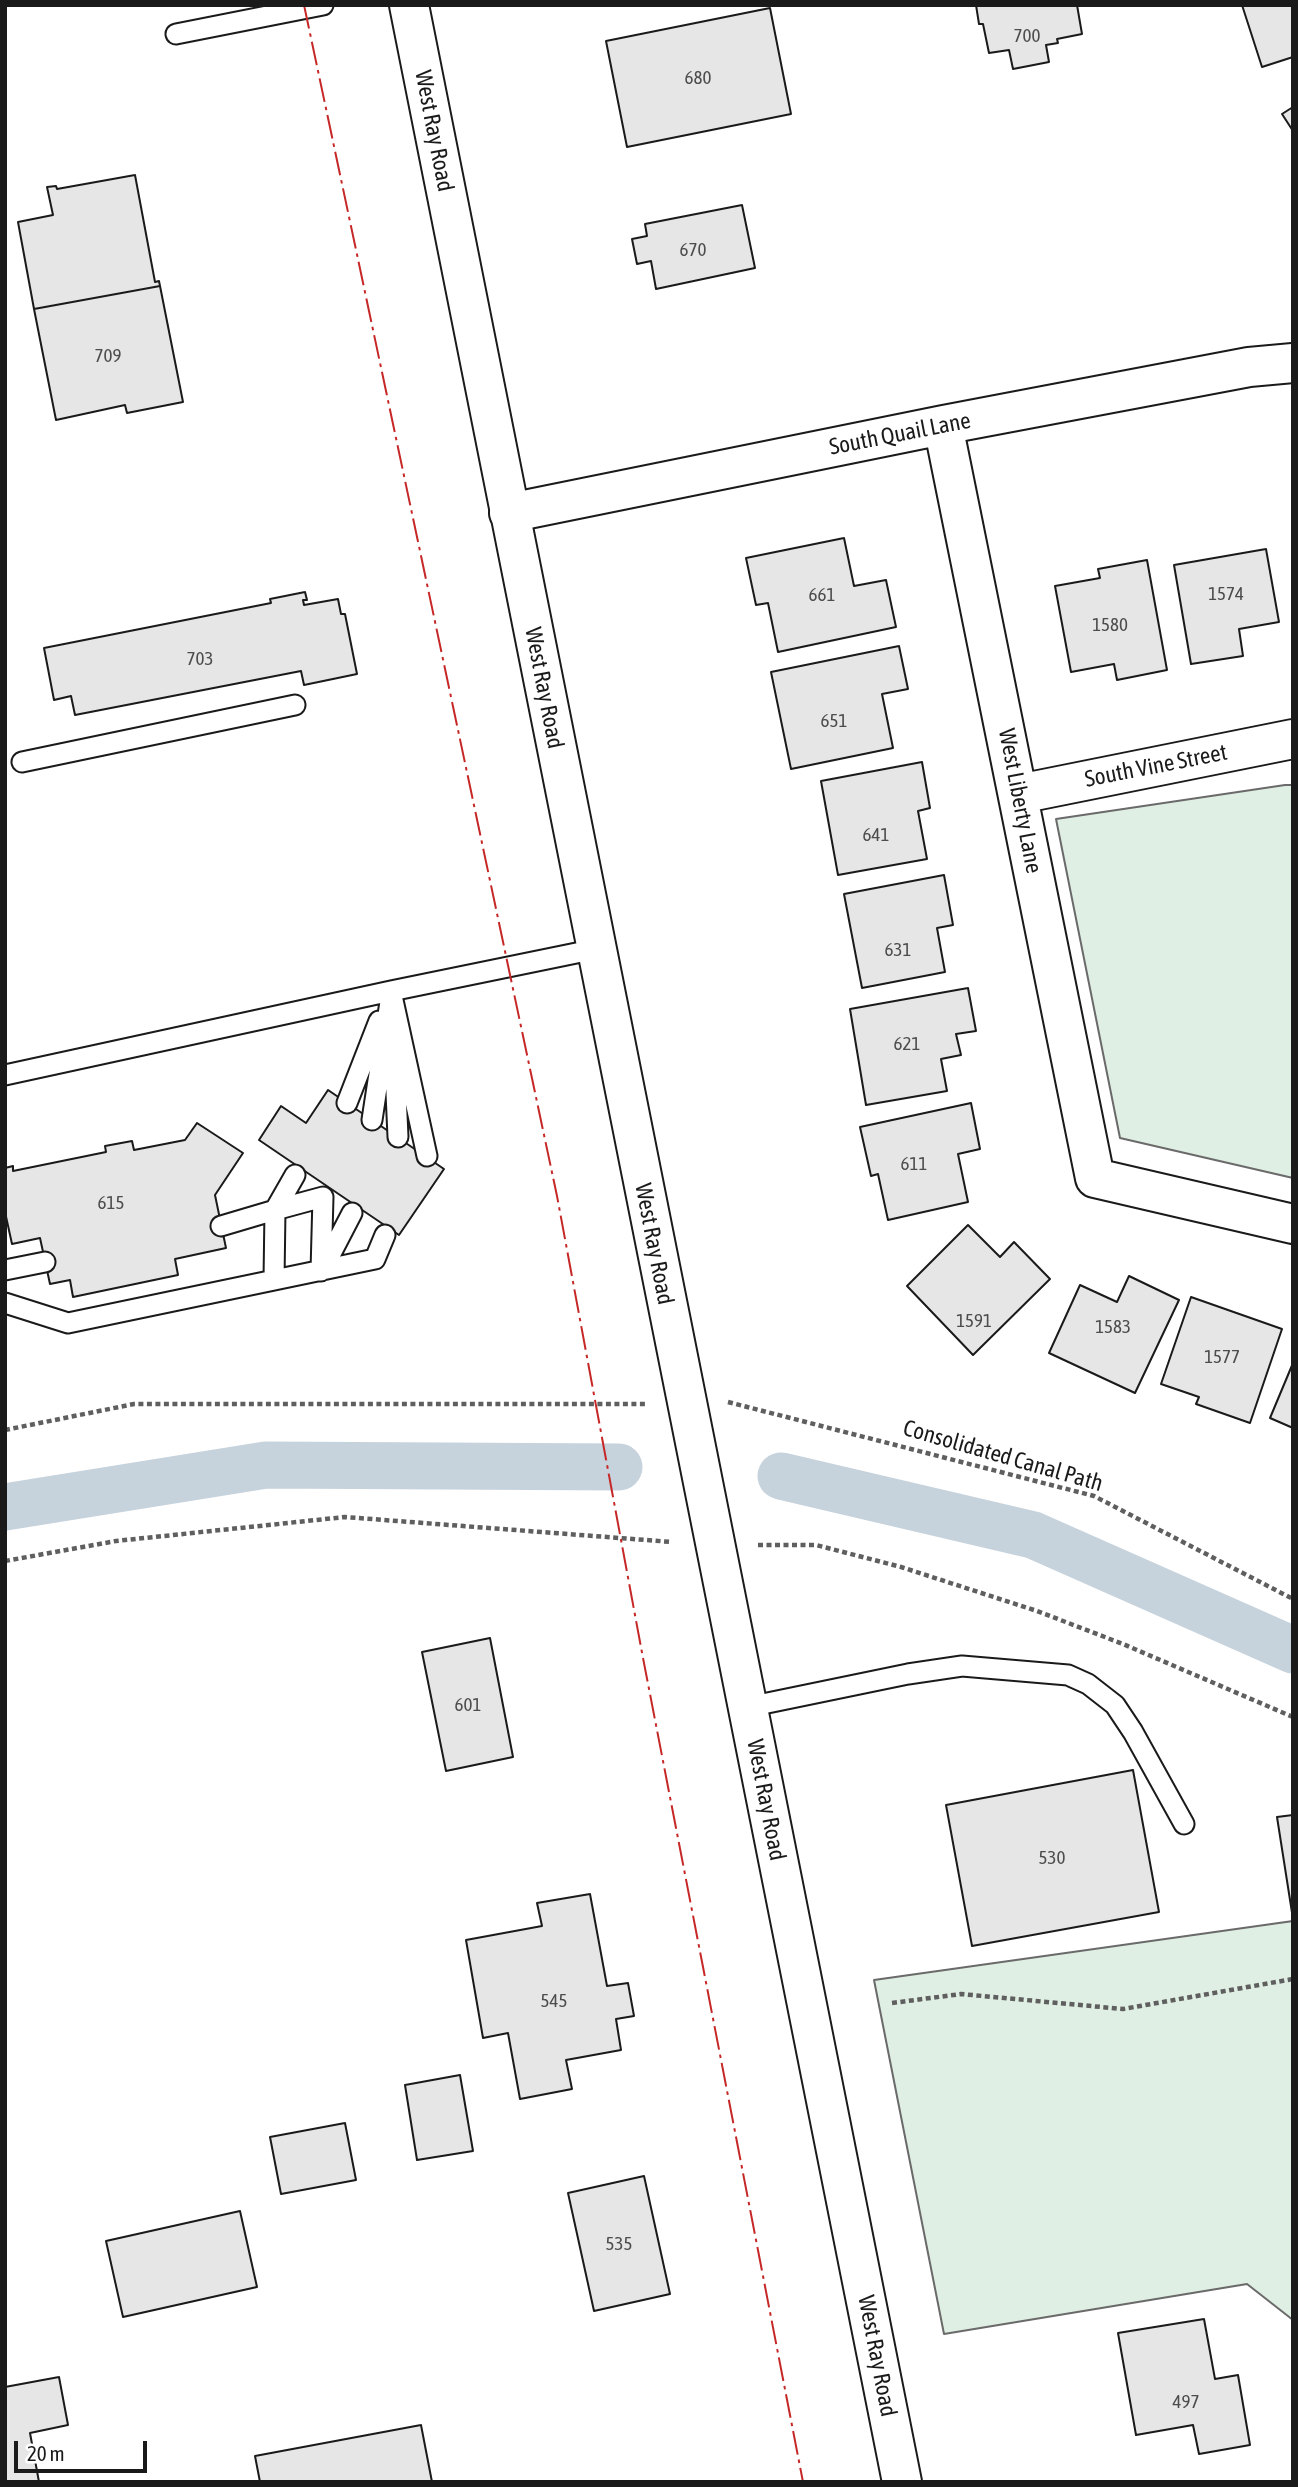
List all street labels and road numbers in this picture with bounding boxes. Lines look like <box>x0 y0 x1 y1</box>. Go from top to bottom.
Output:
street label: West Ray Road <box>409 68 459 194</box>
street label: South Quail Lane <box>827 407 973 461</box>
street label: West Ray Road <box>519 625 569 751</box>
street label: West Liberty Lane <box>992 726 1048 876</box>
street label: South Vine Street <box>1083 739 1229 793</box>
street label: West Ray Road <box>629 1181 679 1307</box>
street label: Consolidated Canal Path <box>900 1414 1106 1498</box>
street label: West Ray Road <box>741 1737 791 1863</box>
street label: West Ray Road <box>852 2293 902 2419</box>

